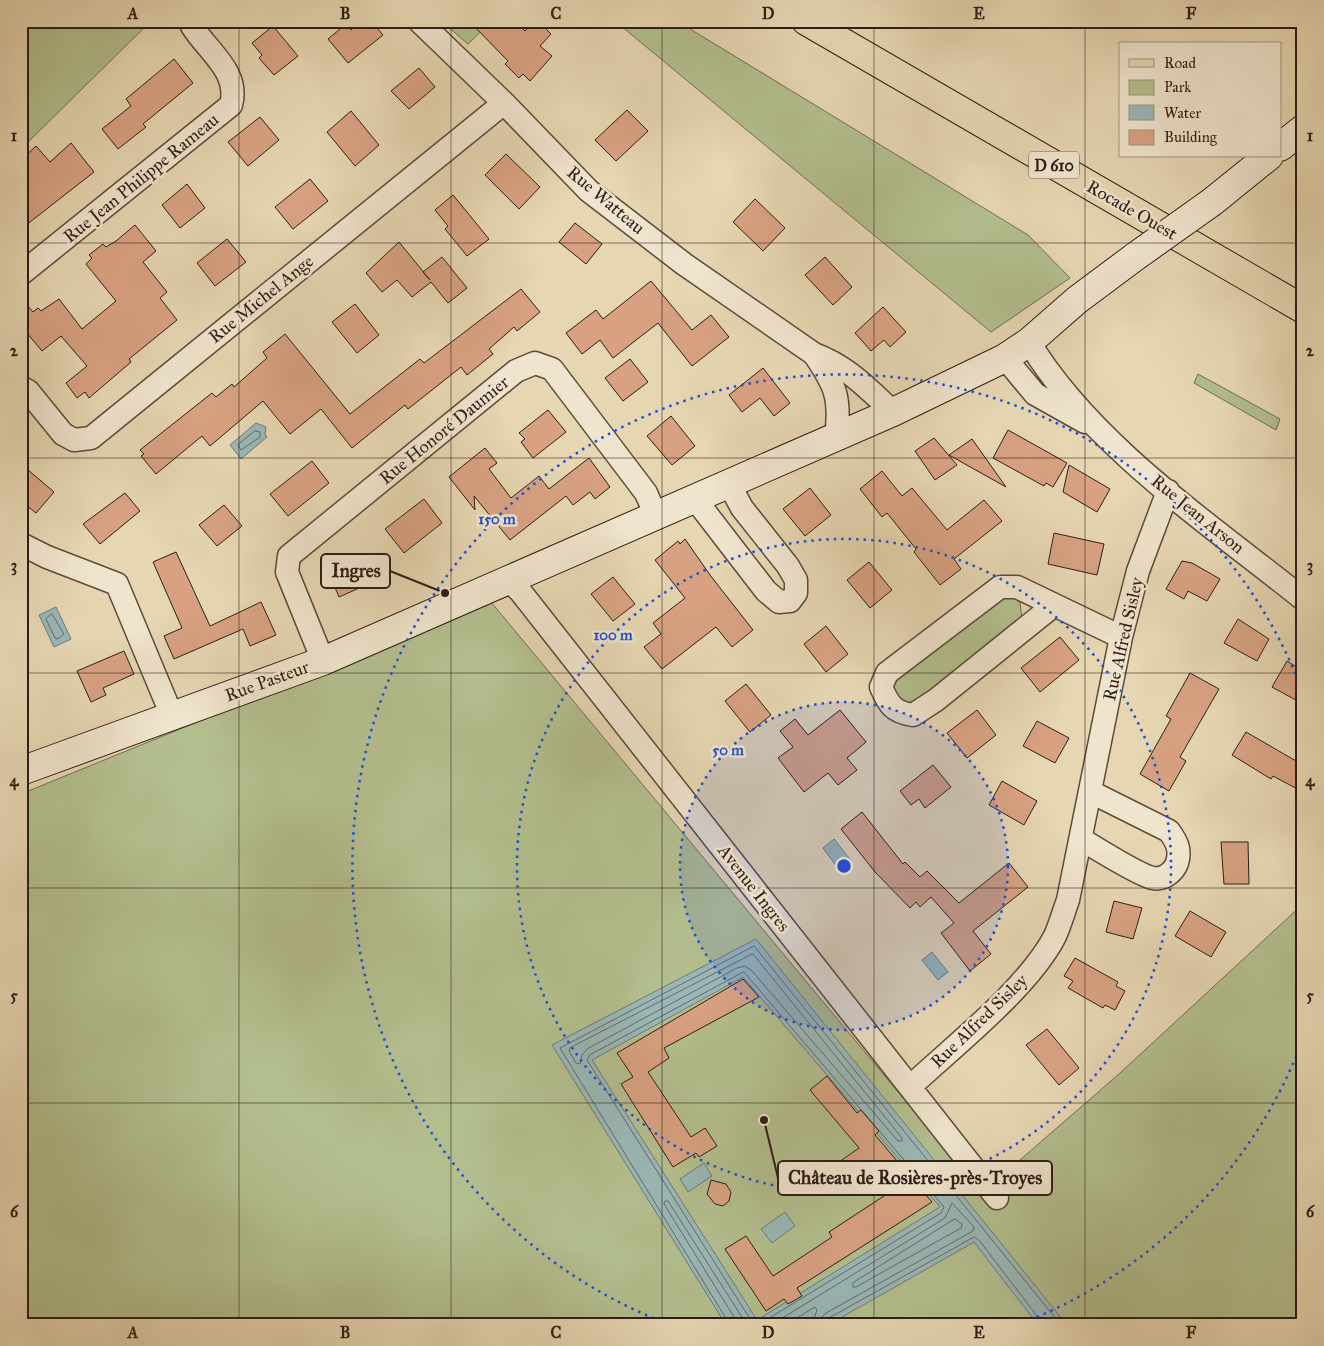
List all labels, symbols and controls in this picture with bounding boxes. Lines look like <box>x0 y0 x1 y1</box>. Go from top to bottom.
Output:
text: A <box>127 4 139 23</box>
text: B <box>340 4 350 23</box>
text: C <box>551 4 562 23</box>
text: D <box>762 4 775 23</box>
text: E <box>973 4 985 23</box>
text: F <box>1186 4 1197 23</box>
legend <box>1119 42 1282 158</box>
text: Road <box>1164 54 1196 72</box>
text: Park <box>1164 78 1191 96</box>
text: Water <box>1164 104 1201 122</box>
street label: Rue Jean Philippe Rameau <box>59 108 224 248</box>
text: 1 <box>11 126 18 145</box>
text: 1 <box>1307 126 1314 145</box>
text: Building <box>1164 128 1218 146</box>
road number: D 610 <box>1029 152 1079 178</box>
street label: Rue Watteau <box>563 161 650 239</box>
street label: Rocade Ouest <box>1083 175 1182 245</box>
street label: Rue Michel Ange <box>204 250 318 349</box>
text: 2 <box>10 341 19 360</box>
text: 2 <box>1306 341 1315 360</box>
street label: Rue Honoré Daumier <box>375 371 513 489</box>
street label: Rue Jean Arson <box>1146 470 1249 559</box>
text: 150 m <box>478 510 516 528</box>
callout: Ingres <box>321 554 390 588</box>
text: 3 <box>11 556 17 576</box>
text: 3 <box>1307 556 1313 576</box>
text: Ingres <box>331 559 381 583</box>
street label: Rue Alfred Sisley <box>1098 575 1148 703</box>
text: 100 m <box>593 626 633 644</box>
street label: Rue Pasteur <box>222 656 312 706</box>
text: 50 m <box>712 741 744 759</box>
text: 4 <box>10 771 20 791</box>
text: 4 <box>1306 771 1316 791</box>
street label: Avenue Ingres <box>712 839 795 937</box>
centre of rings <box>835 857 853 875</box>
street label: Rue Alfred Sisley <box>926 969 1032 1073</box>
text: 5 <box>10 986 18 1005</box>
text: 5 <box>1306 986 1314 1005</box>
callout: Château de Rosières-près-Troyes <box>778 1161 1052 1195</box>
text: Château de Rosières-près-Troyes <box>788 1166 1042 1190</box>
text: 6 <box>10 1202 19 1221</box>
text: 6 <box>1306 1202 1315 1221</box>
text: A <box>127 1323 139 1342</box>
text: B <box>340 1323 350 1342</box>
text: C <box>551 1323 562 1342</box>
text: D <box>762 1323 775 1342</box>
text: E <box>973 1323 985 1342</box>
text: F <box>1186 1323 1197 1342</box>

